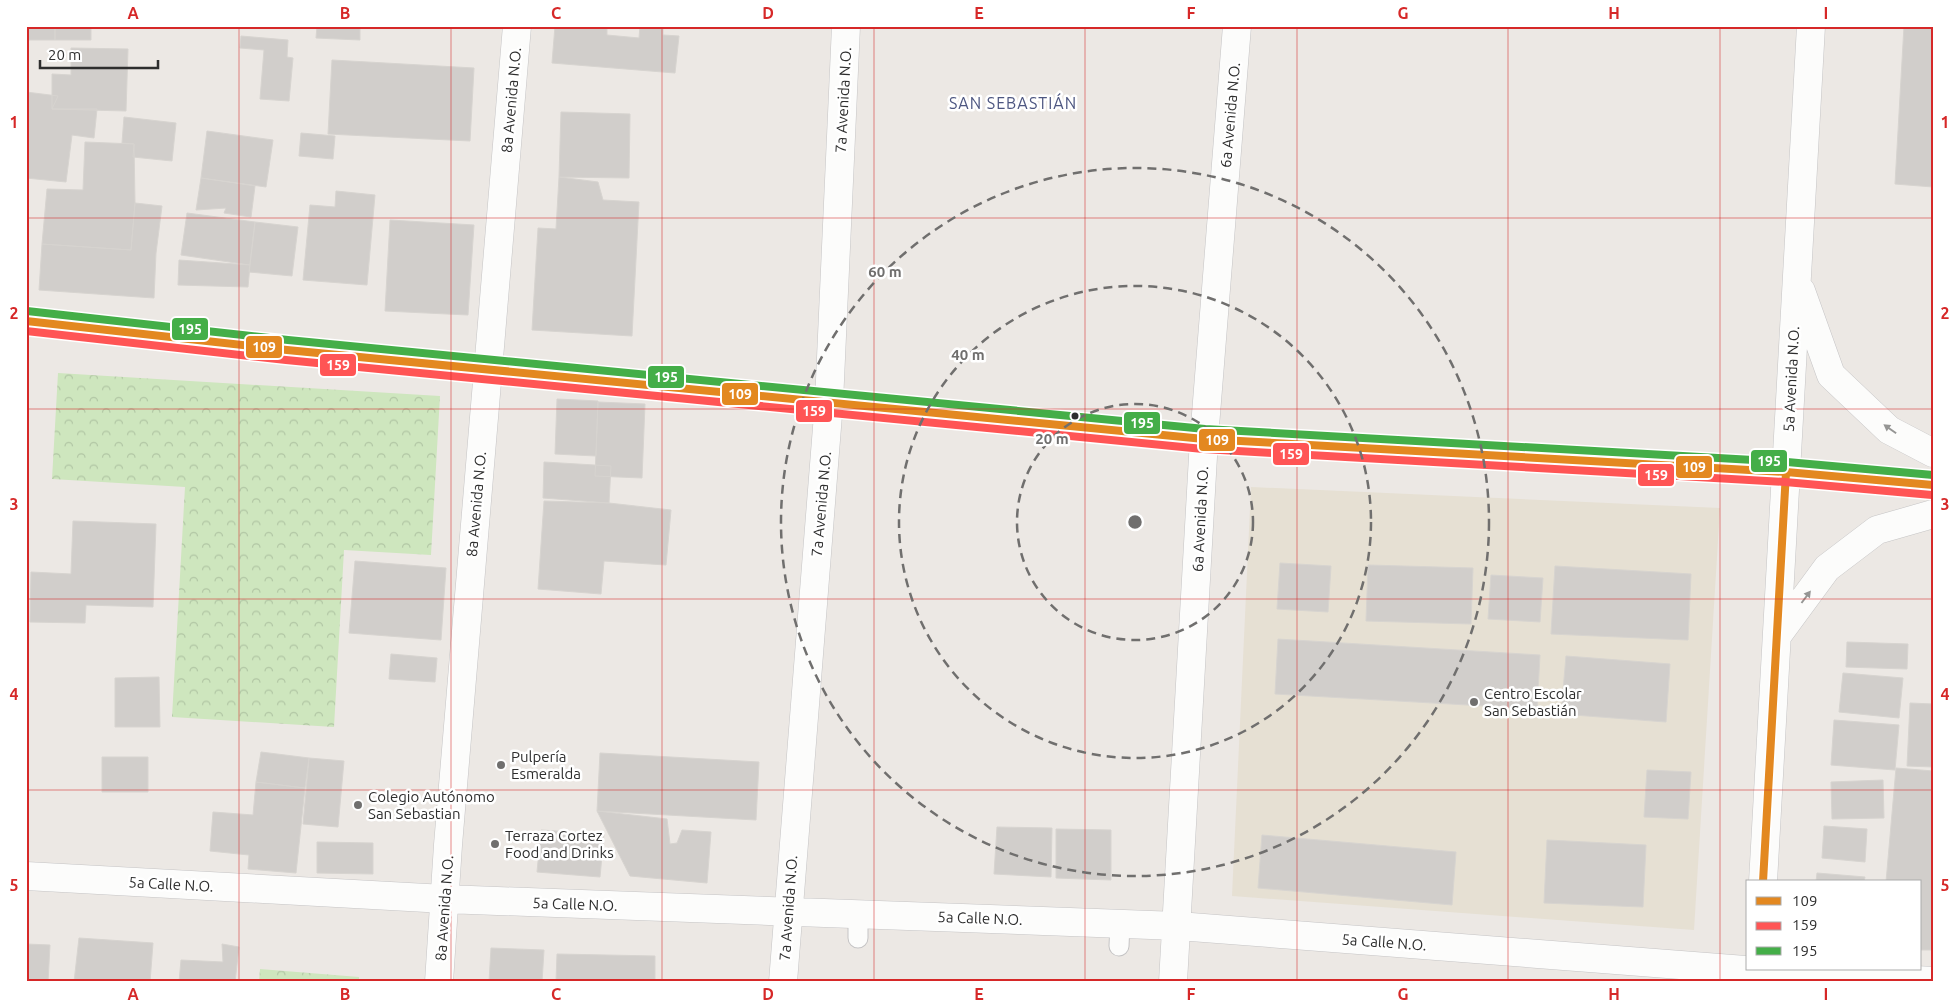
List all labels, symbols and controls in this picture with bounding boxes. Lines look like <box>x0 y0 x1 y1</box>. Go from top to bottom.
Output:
text: A <box>127 4 139 22</box>
text: B <box>340 4 350 22</box>
text: C <box>551 4 561 22</box>
text: D <box>762 4 774 22</box>
text: E <box>974 4 984 22</box>
text: F <box>1187 4 1196 22</box>
text: G <box>1397 4 1409 22</box>
text: H <box>1608 4 1620 22</box>
text: I <box>1824 4 1828 22</box>
scale bar <box>40 38 158 70</box>
text: 20 m <box>48 46 81 63</box>
street label: 8a Avenida N.O. <box>498 47 524 153</box>
street label: 7a Avenida N.O. <box>832 47 854 153</box>
street label: 6a Avenida N.O. <box>1217 62 1243 168</box>
district label: SAN SEBASTIÁN <box>949 92 1077 112</box>
text: 1 <box>9 113 19 131</box>
text: 1 <box>1940 113 1950 131</box>
text: 60 m <box>868 263 902 280</box>
text: 2 <box>9 304 19 322</box>
text: 2 <box>1940 304 1950 322</box>
line badge: 195 <box>171 317 209 341</box>
text: 195 <box>178 321 202 337</box>
street label: 5a Avenida N.O. <box>1780 326 1802 432</box>
line badge: 109 <box>245 335 283 359</box>
text: 109 <box>252 339 276 355</box>
text: 40 m <box>951 346 985 363</box>
line badge: 159 <box>319 353 357 377</box>
text: 159 <box>326 357 350 373</box>
line badge: 195 <box>647 365 685 389</box>
text: 195 <box>654 369 678 385</box>
line badge: 109 <box>721 382 759 406</box>
text: 109 <box>728 386 752 402</box>
line badge: 159 <box>795 399 833 423</box>
text: 159 <box>802 403 826 419</box>
unlabelled marker <box>1070 411 1080 421</box>
line badge: 195 <box>1123 411 1161 435</box>
text: 195 <box>1130 415 1154 431</box>
one-way arrow <box>1883 424 1897 434</box>
line badge: 109 <box>1198 428 1236 452</box>
text: 20 m <box>1035 430 1069 447</box>
text: 109 <box>1205 432 1229 448</box>
line badge: 159 <box>1272 442 1310 466</box>
text: 159 <box>1279 446 1303 462</box>
line badge: 195 <box>1750 449 1788 473</box>
street label: 8a Avenida N.O. <box>463 451 489 557</box>
street label: 7a Avenida N.O. <box>808 451 834 557</box>
text: 195 <box>1757 453 1781 469</box>
line badge: 109 <box>1675 455 1713 479</box>
text: 109 <box>1682 459 1706 475</box>
line badge: 159 <box>1637 463 1675 487</box>
street label: 6a Avenida N.O. <box>1189 466 1211 572</box>
text: 159 <box>1644 467 1668 483</box>
text: 3 <box>9 495 19 513</box>
text: 3 <box>1940 495 1950 513</box>
centre of rings <box>1126 513 1144 531</box>
one-way arrow <box>1801 590 1811 604</box>
text: 4 <box>9 685 19 703</box>
place label: Centro Escolar San Sebastián <box>1484 685 1582 719</box>
text: 4 <box>1940 685 1950 703</box>
marker: Centro Escolar San Sebastián <box>1468 696 1480 708</box>
place label: Pulpería Esmeralda <box>511 748 581 782</box>
marker: Pulpería Esmeralda <box>495 759 507 771</box>
place label: Colegio Autónomo San Sebastian <box>368 788 495 822</box>
marker: Colegio Autónomo San Sebastian <box>352 799 364 811</box>
place label: Terraza Cortez Food and Drinks <box>505 827 614 861</box>
marker: Terraza Cortez Food and Drinks <box>489 838 501 850</box>
street label: 8a Avenida N.O. <box>432 855 456 961</box>
street label: 7a Avenida N.O. <box>776 855 800 961</box>
street label: 5a Calle N.O. <box>128 873 214 895</box>
text: 5 <box>9 876 19 894</box>
text: 5 <box>1940 876 1950 894</box>
legend <box>1746 880 1922 970</box>
text: 109 <box>1792 892 1817 909</box>
street label: 5a Calle N.O. <box>532 894 618 914</box>
street label: 5a Calle N.O. <box>937 908 1023 928</box>
text: 159 <box>1792 916 1817 933</box>
street label: 5a Calle N.O. <box>1341 931 1427 953</box>
text: 195 <box>1792 942 1817 959</box>
text: A <box>127 985 139 1003</box>
text: B <box>340 985 350 1003</box>
text: C <box>551 985 561 1003</box>
text: D <box>762 985 774 1003</box>
text: E <box>974 985 984 1003</box>
text: F <box>1187 985 1196 1003</box>
text: G <box>1397 985 1409 1003</box>
text: H <box>1608 985 1620 1003</box>
text: I <box>1824 985 1828 1003</box>

